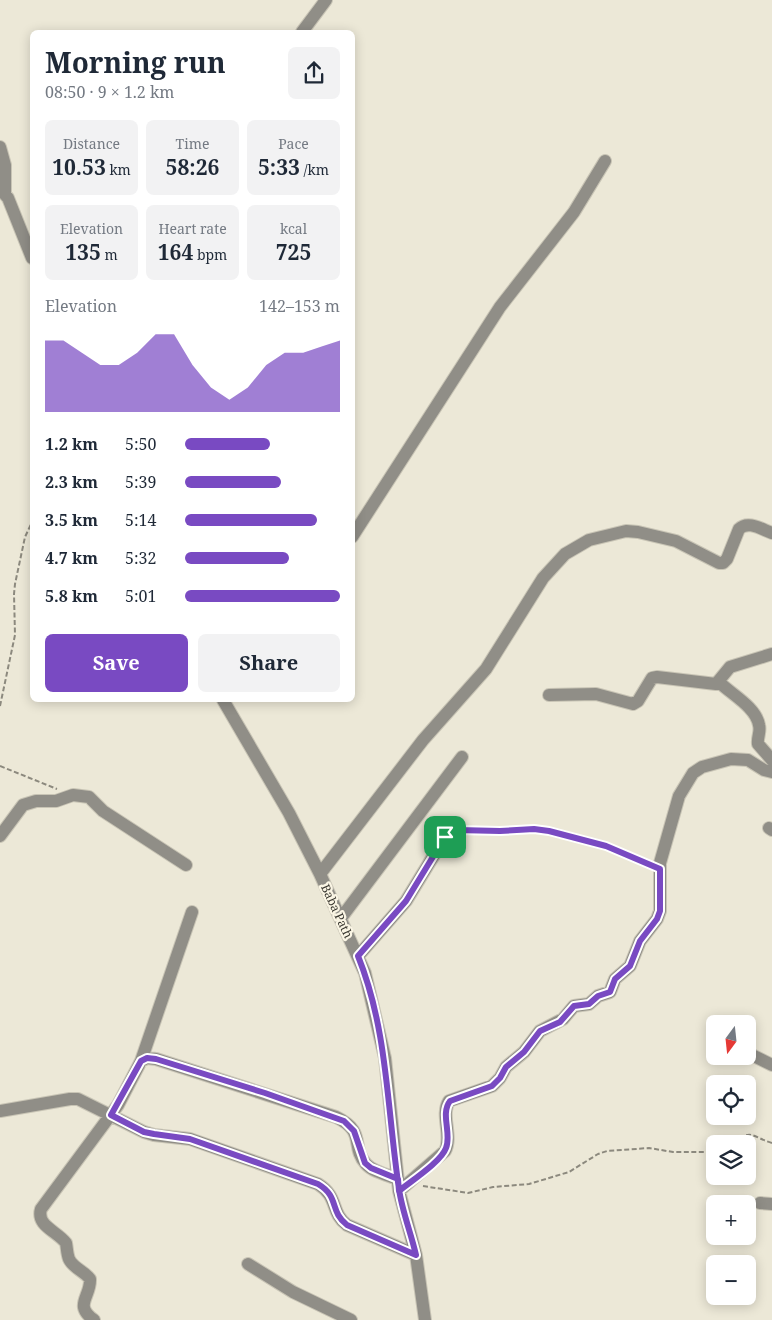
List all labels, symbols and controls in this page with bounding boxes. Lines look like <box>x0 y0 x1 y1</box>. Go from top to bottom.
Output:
text: Morning run <box>45 43 226 81</box>
button: share <box>288 47 340 99</box>
text: 08:50 · 9 × 1.2 km <box>45 81 174 103</box>
text: Distance <box>63 134 120 153</box>
text: Time <box>176 134 209 153</box>
text: Pace <box>278 134 309 153</box>
text: 10.53 <box>52 153 106 181</box>
text: 58:26 <box>166 153 219 181</box>
text: 5:33 <box>258 153 300 181</box>
text: km <box>106 160 131 179</box>
text: /km <box>300 160 329 179</box>
text: Elevation <box>60 219 123 238</box>
text: Heart rate <box>158 219 227 238</box>
text: kcal <box>280 219 307 238</box>
text: 135 <box>65 238 101 266</box>
text: 164 <box>158 238 193 266</box>
text: 725 <box>276 238 311 266</box>
text: m <box>101 245 118 264</box>
text: bpm <box>193 245 227 264</box>
text: Elevation <box>45 295 117 317</box>
text: 142–153 m <box>259 295 340 317</box>
text: 1.2 km <box>45 433 98 455</box>
text: 5:50 <box>125 433 156 455</box>
text: 2.3 km <box>45 471 98 493</box>
text: 5:39 <box>125 471 156 493</box>
text: 3.5 km <box>45 509 98 531</box>
text: 5:14 <box>125 509 156 531</box>
text: 4.7 km <box>45 547 98 569</box>
text: 5:32 <box>125 547 156 569</box>
text: 5.8 km <box>45 585 98 607</box>
text: 5:01 <box>125 585 156 607</box>
button: Save <box>45 634 188 692</box>
button: Share <box>198 634 340 692</box>
pin <box>424 816 466 858</box>
icon: arrive <box>431 823 459 851</box>
street label: Baba Path <box>317 881 357 941</box>
north arrow <box>706 1015 756 1065</box>
map controls <box>706 1015 756 1305</box>
button: locate <box>706 1075 756 1125</box>
button: layers <box>706 1135 756 1185</box>
button: + <box>706 1195 756 1245</box>
button: − <box>706 1255 756 1305</box>

